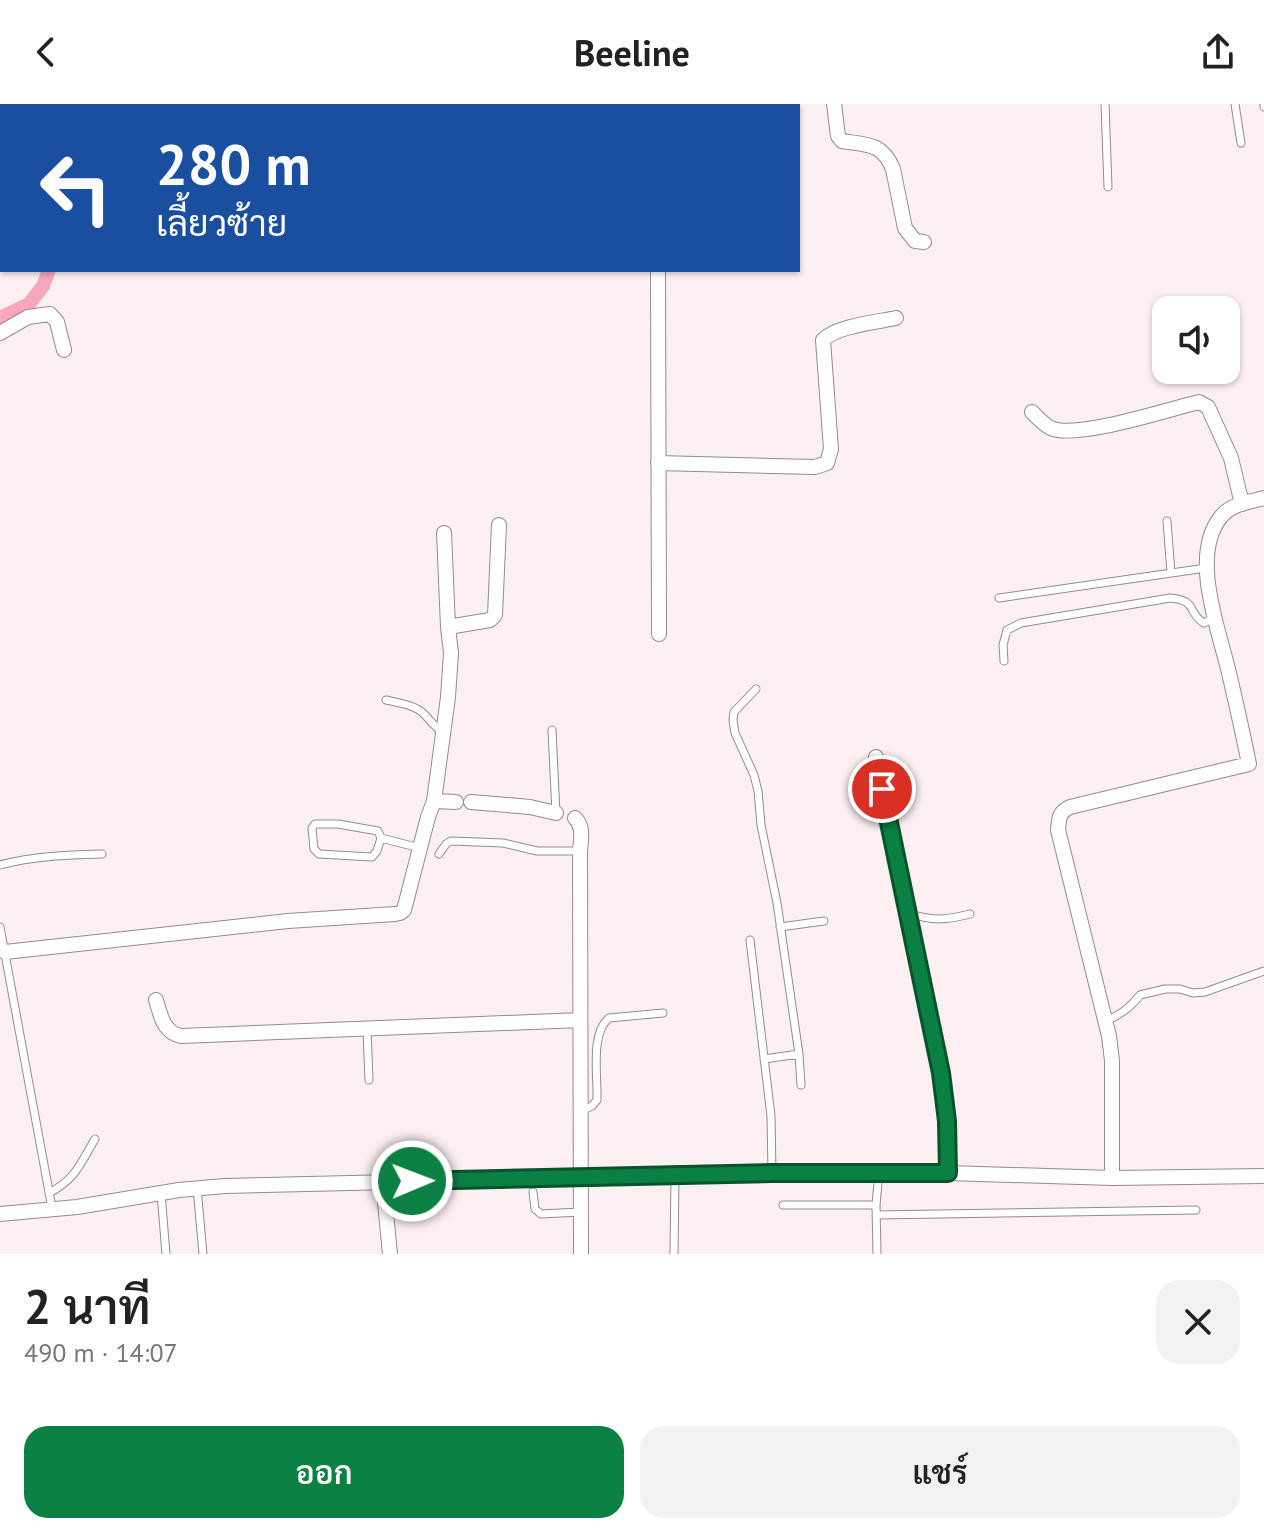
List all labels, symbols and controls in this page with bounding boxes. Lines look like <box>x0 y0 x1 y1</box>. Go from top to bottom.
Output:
text: Beeline <box>574 29 690 76</box>
icon: back <box>24 30 68 74</box>
icon: share <box>1196 30 1240 74</box>
text: 280 m <box>156 128 311 200</box>
icon: left <box>24 136 128 240</box>
text: เลี้ยวซ้าย <box>156 199 287 246</box>
map controls <box>1152 296 1240 384</box>
button: sound <box>1152 296 1240 384</box>
pin <box>848 755 916 823</box>
icon: arrive <box>860 767 904 811</box>
position arrow <box>370 1139 454 1223</box>
text: 2 นาที <box>24 1275 151 1337</box>
button: close <box>1156 1280 1240 1364</box>
text: 490 m · 14:07 <box>24 1336 178 1369</box>
button: ออก <box>24 1426 624 1518</box>
button: แชร์ <box>640 1426 1240 1518</box>

